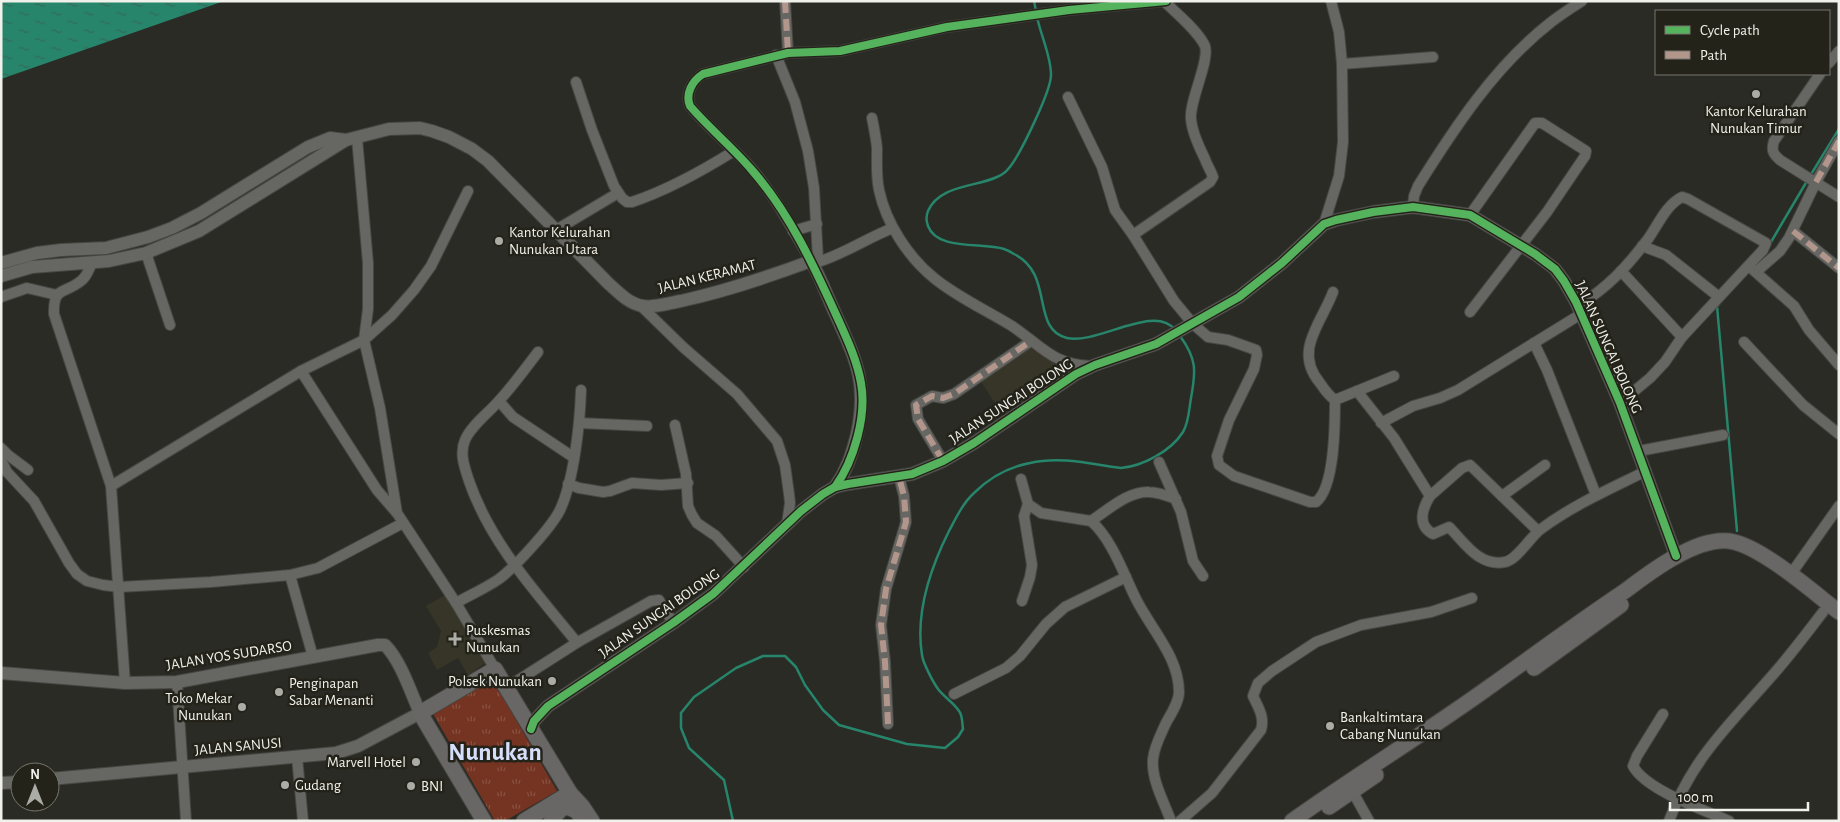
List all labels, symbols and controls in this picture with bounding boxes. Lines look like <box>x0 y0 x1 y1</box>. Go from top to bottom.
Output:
legend <box>1655 10 1830 75</box>
text: Cycle path <box>1700 23 1760 38</box>
text: Path <box>1700 48 1727 63</box>
marker: Kantor Kelurahan Nunukan Timur <box>1750 88 1762 100</box>
place label: Kantor Kelurahan Nunukan Timur <box>1705 104 1807 136</box>
place label: Kantor Kelurahan Nunukan Utara <box>509 225 611 257</box>
marker: Kantor Kelurahan Nunukan Utara <box>493 235 505 247</box>
street label: JALAN KERAMAT <box>657 257 758 296</box>
street label: JALAN SUNGAI BOLONG <box>1573 279 1645 416</box>
street label: JALAN SUNGAI BOLONG <box>947 356 1075 447</box>
street label: JALAN SUNGAI BOLONG <box>596 566 722 661</box>
place label: Puskesmas Nunukan <box>466 623 530 655</box>
marker: Puskesmas Nunukan <box>448 632 462 646</box>
street label: JALAN YOS SUDARSO <box>165 638 293 673</box>
place label: Polsek Nunukan <box>448 674 542 689</box>
marker: Polsek Nunukan <box>546 675 558 687</box>
place label: Penginapan Sabar Menanti <box>289 676 374 708</box>
marker: Penginapan Sabar Menanti <box>273 686 285 698</box>
place label: Toko Mekar Nunukan <box>165 691 232 723</box>
marker: Toko Mekar Nunukan <box>236 701 248 713</box>
place label: Bankaltimtara Cabang Nunukan <box>1340 710 1441 742</box>
marker: Bankaltimtara Cabang Nunukan <box>1324 720 1336 732</box>
street label: JALAN SANUSI <box>194 735 282 758</box>
district label: Nunukan <box>448 740 542 765</box>
place label: Marvell Hotel <box>327 755 406 770</box>
marker: Marvell Hotel <box>410 756 422 768</box>
north arrow <box>10 762 60 812</box>
text: N <box>30 768 40 782</box>
place label: Gudang <box>295 778 342 793</box>
marker: Gudang <box>279 779 291 791</box>
place label: BNI <box>421 779 443 794</box>
marker: BNI <box>405 780 417 792</box>
scale bar <box>1670 780 1808 812</box>
text: 100 m <box>1678 790 1713 805</box>

